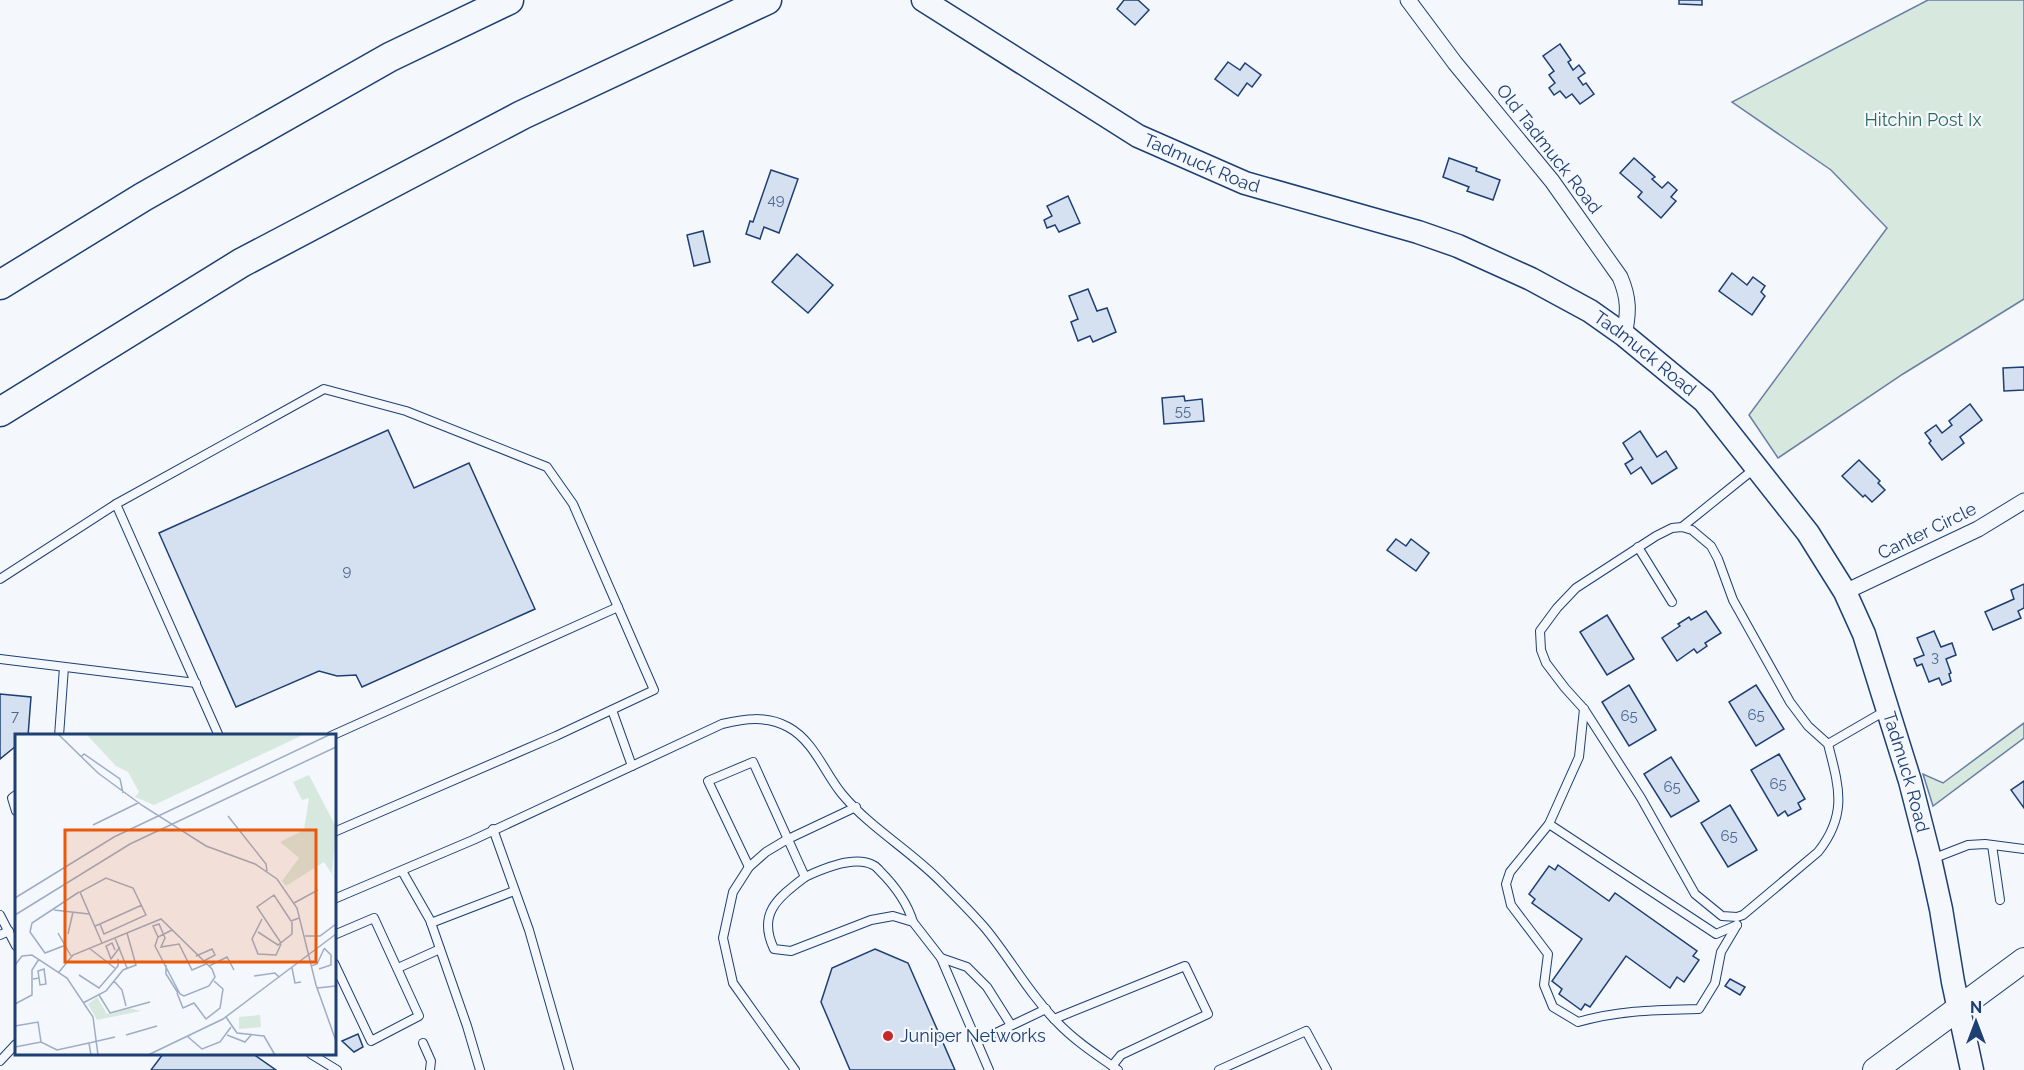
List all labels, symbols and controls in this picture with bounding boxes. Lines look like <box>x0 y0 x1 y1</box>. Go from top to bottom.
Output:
street label: Old Tadmuck Road <box>1492 80 1606 217</box>
park label: Hitchin Post Ix <box>1864 109 1982 130</box>
street label: Tadmuck Road <box>1141 129 1262 197</box>
house number: 49 <box>768 191 785 209</box>
street label: Tadmuck Road <box>1590 306 1700 400</box>
house number: 55 <box>1175 402 1191 420</box>
street label: Canter Circle <box>1874 497 1980 563</box>
house number: 9 <box>343 562 352 580</box>
house number: 3 <box>1931 648 1939 666</box>
house number: 65 <box>1747 706 1765 724</box>
house number: 7 <box>11 707 19 725</box>
house number: 65 <box>1620 707 1638 725</box>
street label: Tadmuck Road <box>1879 709 1934 834</box>
inset map <box>15 734 336 1055</box>
house number: 65 <box>1769 775 1787 793</box>
house number: 65 <box>1663 778 1681 796</box>
house number: 65 <box>1720 827 1738 845</box>
north arrow <box>1946 992 2006 1052</box>
text: N <box>1970 998 1982 1017</box>
place label: Juniper Networks <box>900 1025 1046 1046</box>
marker: Juniper Networks <box>881 1029 895 1043</box>

